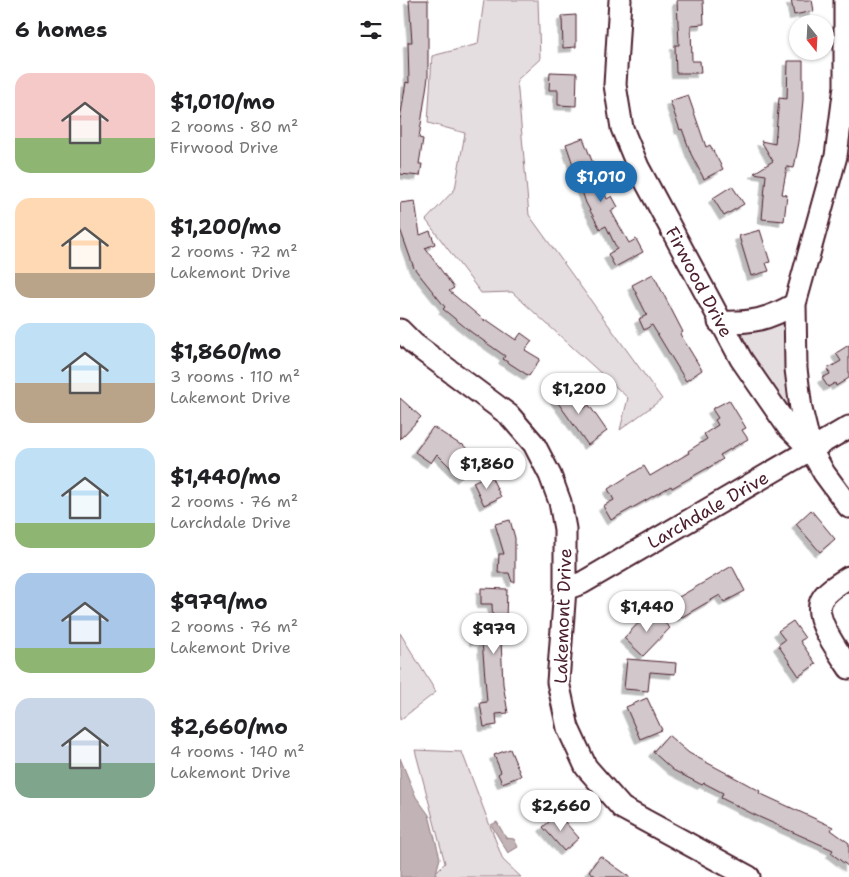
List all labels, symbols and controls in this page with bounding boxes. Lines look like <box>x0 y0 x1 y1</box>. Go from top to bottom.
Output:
north arrow <box>789 15 834 60</box>
map controls <box>789 15 834 60</box>
text: 6 homes <box>15 16 107 44</box>
icon: filters <box>357 16 385 44</box>
text: $1,010/mo <box>170 88 275 116</box>
icon: home <box>55 93 115 153</box>
text: 2 rooms · 80 m² <box>170 116 298 137</box>
text: Firwood Drive <box>170 137 278 158</box>
pin: $1,010 <box>560 160 642 203</box>
text: $1,010 <box>576 166 626 187</box>
text: $1,200/mo <box>170 213 281 241</box>
icon: home <box>55 218 115 278</box>
street label: Firwood Drive <box>660 222 738 342</box>
text: 2 rooms · 72 m² <box>170 241 298 262</box>
text: Lakemont Drive <box>170 262 291 283</box>
text: $1,860/mo <box>170 338 282 366</box>
icon: home <box>55 343 115 403</box>
text: 3 rooms · 110 m² <box>170 366 300 387</box>
pin: $1,200 <box>538 372 620 415</box>
text: $1,200 <box>552 378 606 399</box>
text: Lakemont Drive <box>170 387 291 408</box>
pin: $1,860 <box>446 448 528 490</box>
text: $1,860 <box>460 453 514 474</box>
text: $1,440/mo <box>170 463 281 491</box>
street label: Larchdale Drive <box>643 466 773 554</box>
icon: home <box>55 468 115 528</box>
text: 2 rooms · 76 m² <box>170 491 298 512</box>
text: Larchdale Drive <box>170 512 291 533</box>
street label: Lakemont Drive <box>549 548 577 684</box>
text: $979/mo <box>170 588 268 616</box>
pin: $1,440 <box>606 590 688 633</box>
icon: home <box>55 593 115 653</box>
text: $1,440 <box>620 596 674 617</box>
pin: $979 <box>464 612 524 655</box>
text: 2 rooms · 76 m² <box>170 616 298 637</box>
text: $979 <box>472 618 516 639</box>
text: Lakemont Drive <box>170 637 291 658</box>
text: $2,660/mo <box>170 713 288 741</box>
icon: home <box>55 718 115 778</box>
text: 4 rooms · 140 m² <box>170 741 305 762</box>
text: Lakemont Drive <box>170 762 291 783</box>
pin: $2,660 <box>520 790 602 832</box>
text: $2,660 <box>531 795 591 816</box>

